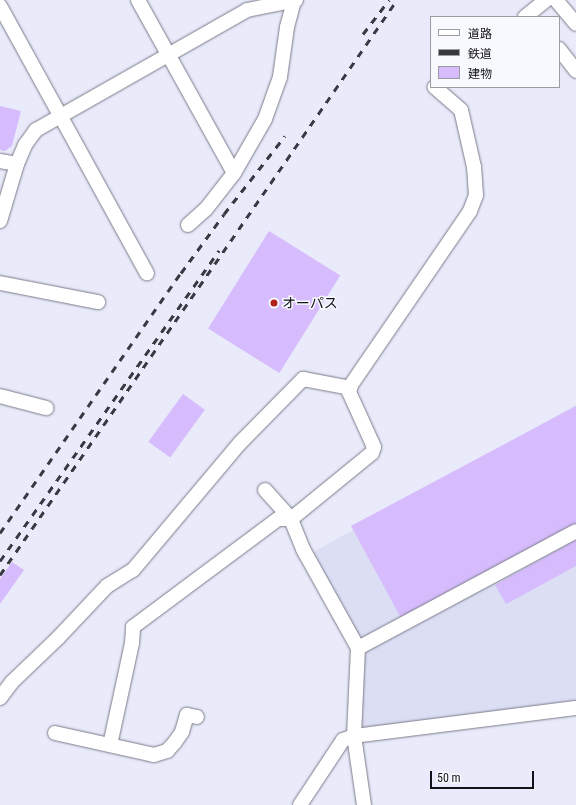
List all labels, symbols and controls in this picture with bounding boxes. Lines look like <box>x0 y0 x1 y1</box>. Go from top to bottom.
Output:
legend <box>430 16 560 88</box>
text: 道路 <box>468 27 492 41</box>
text: 鉄道 <box>468 47 492 61</box>
text: 建物 <box>468 67 492 81</box>
place label: オーパス <box>282 295 338 311</box>
marker: オーパス <box>269 298 279 308</box>
scale bar <box>432 763 536 789</box>
text: 50 m <box>437 771 461 785</box>

